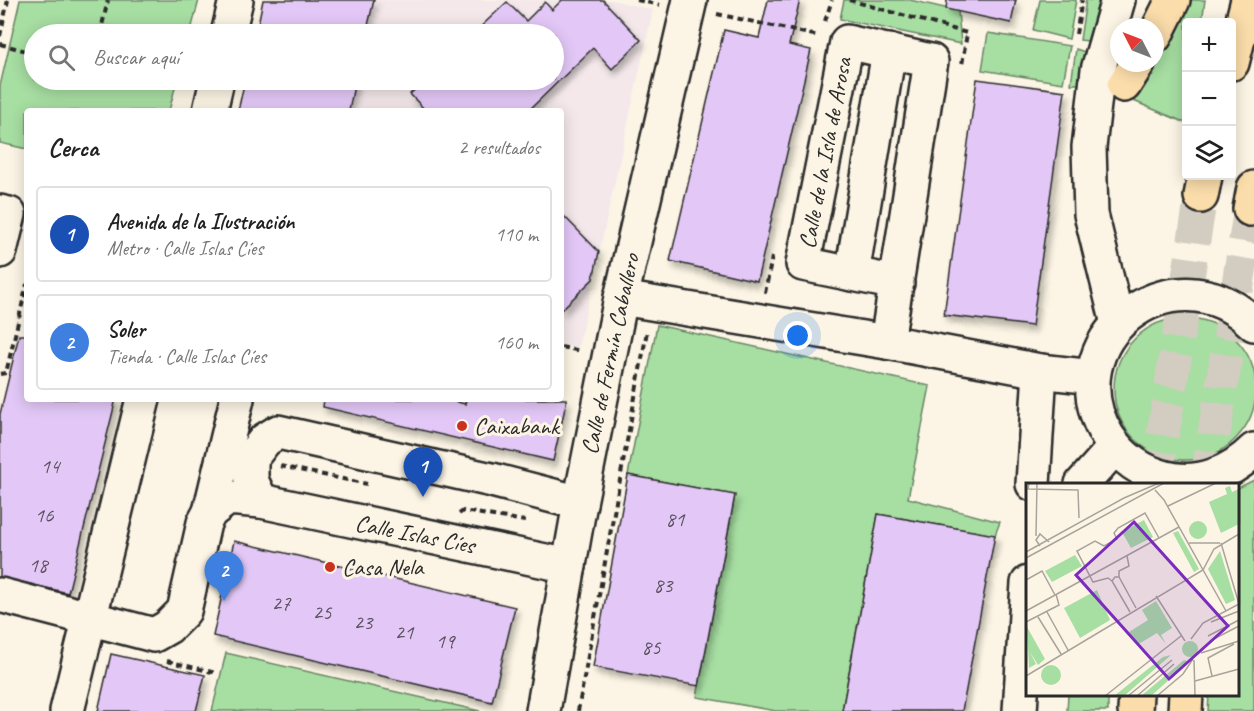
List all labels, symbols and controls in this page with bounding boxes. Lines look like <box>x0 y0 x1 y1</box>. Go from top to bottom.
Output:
north arrow <box>1110 18 1164 72</box>
map controls <box>1182 18 1236 180</box>
button: + <box>1182 18 1236 72</box>
search box <box>24 24 564 90</box>
icon: search <box>45 41 78 74</box>
text: Buscar aquí <box>93 43 179 71</box>
street label: Calle de la Isla de Arosa <box>792 53 859 251</box>
button: − <box>1182 72 1236 126</box>
button: layers <box>1182 126 1236 180</box>
text: Cerca <box>48 131 98 164</box>
text: 2 resultados <box>458 135 540 160</box>
text: Avenida de la Ilustración <box>107 208 294 236</box>
text: 1 <box>65 222 74 247</box>
text: 110 m <box>495 222 538 247</box>
text: Metro · Calle Islas Cíes <box>107 236 263 261</box>
street label: Calle de Fermín Caballero <box>574 250 646 457</box>
text: Soler <box>107 316 145 344</box>
your location <box>783 321 812 350</box>
text: 2 <box>65 330 74 355</box>
text: 160 m <box>495 330 538 355</box>
text: Tienda · Calle Islas Cíes <box>107 344 266 369</box>
place label: Caixabank <box>474 411 561 441</box>
marker: Caixabank <box>455 419 469 433</box>
pin: 1 <box>404 448 442 497</box>
house number: 14 <box>41 453 62 479</box>
inset map <box>1026 483 1239 696</box>
house number: 16 <box>35 502 54 528</box>
house number: 81 <box>666 506 686 532</box>
street label: Calle Islas Cíes <box>353 508 480 561</box>
house number: 18 <box>29 552 50 578</box>
pin: 2 <box>204 552 244 601</box>
place label: Casa Nela <box>342 552 425 582</box>
marker: Casa Nela <box>323 560 337 574</box>
house number: 83 <box>654 572 674 598</box>
house number: 27 <box>272 590 292 616</box>
house number: 25 <box>313 599 333 625</box>
house number: 23 <box>354 609 374 635</box>
house number: 21 <box>395 619 415 645</box>
house number: 19 <box>436 628 456 654</box>
house number: 85 <box>642 634 662 660</box>

